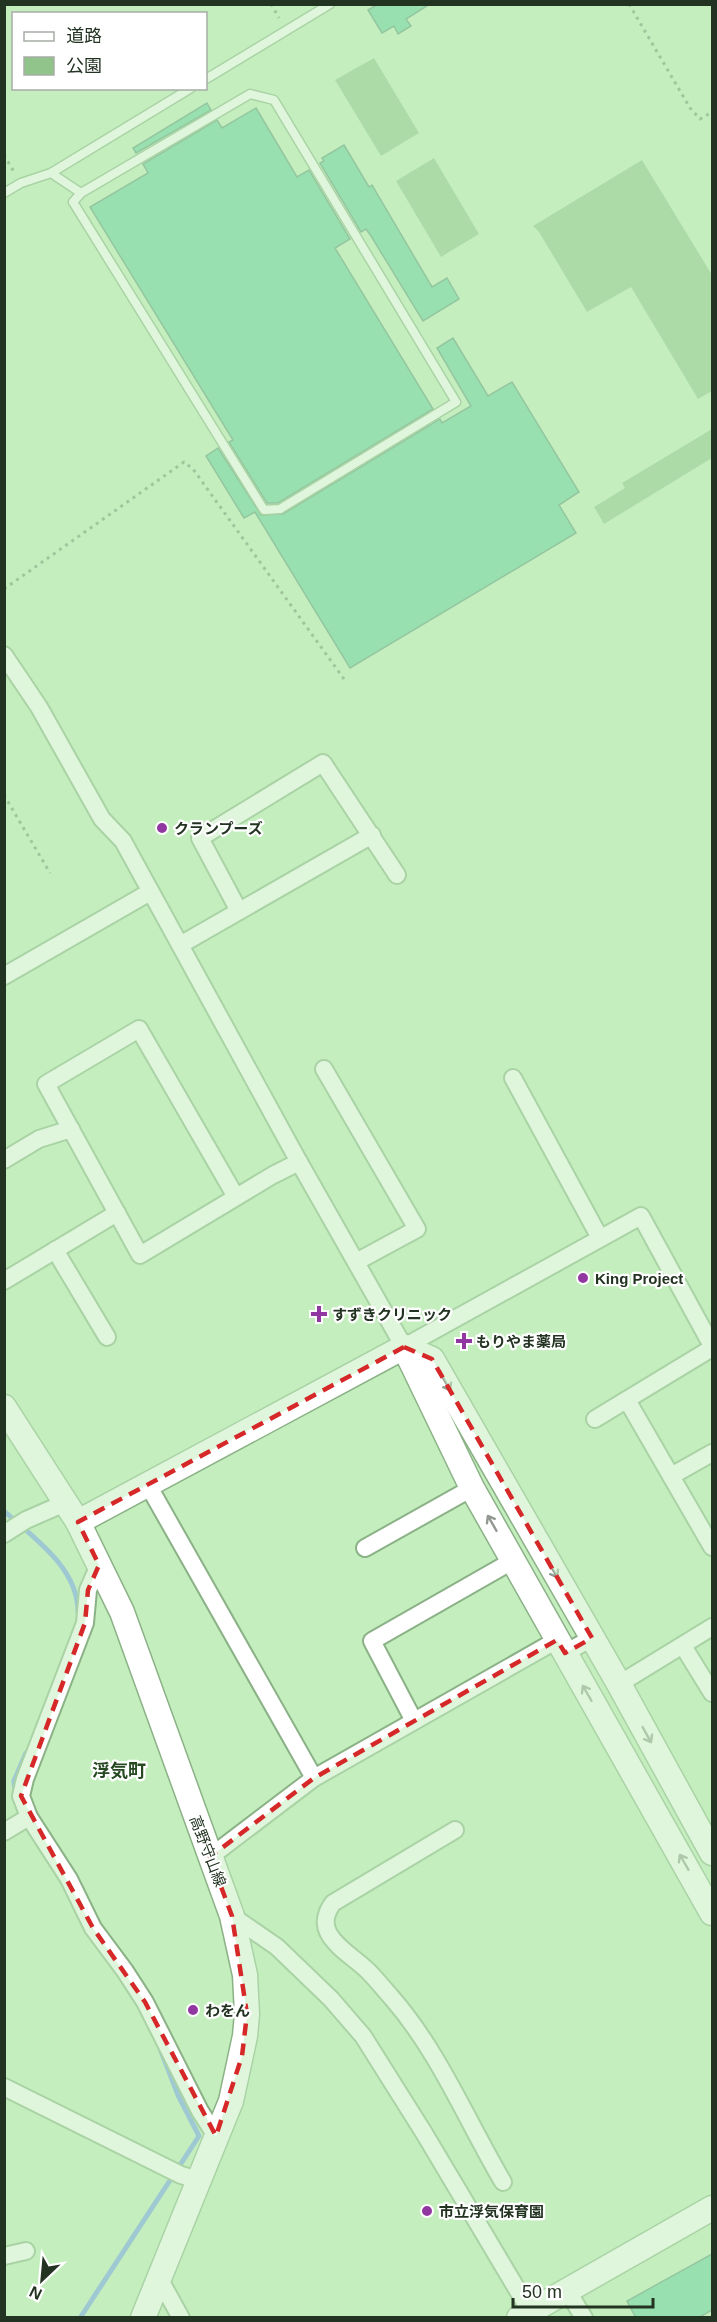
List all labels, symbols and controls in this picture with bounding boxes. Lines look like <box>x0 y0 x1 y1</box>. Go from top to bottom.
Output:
legend <box>12 12 207 90</box>
text: 道路 <box>66 26 102 46</box>
text: 公園 <box>66 56 102 76</box>
place label: クランプーズ <box>174 820 263 837</box>
marker: クランプーズ <box>155 821 169 835</box>
place label: King Project <box>595 1270 683 1287</box>
marker: King Project <box>576 1271 590 1285</box>
marker: すずきクリニック <box>310 1305 328 1323</box>
place label: すずきクリニック <box>332 1306 452 1323</box>
place label: もりやま薬局 <box>476 1333 566 1350</box>
marker: もりやま薬局 <box>457 1334 471 1348</box>
one-way arrow <box>440 1374 452 1391</box>
one-way arrow <box>486 1514 497 1532</box>
one-way arrow <box>548 1561 560 1578</box>
one-way arrow <box>581 1685 593 1702</box>
one-way arrow <box>641 1726 653 1743</box>
district label: 浮気町 <box>92 1761 146 1781</box>
street label: 高野守山線 <box>187 1813 229 1889</box>
one-way arrow <box>677 1854 689 1871</box>
place label: わをん <box>205 2002 250 2019</box>
marker: わをん <box>186 2003 200 2017</box>
place label: 市立浮気保育園 <box>439 2203 544 2220</box>
marker: 市立浮気保育園 <box>420 2204 434 2218</box>
north arrow <box>12 2250 72 2310</box>
scale bar <box>513 2271 652 2309</box>
text: 50 m <box>522 2282 562 2302</box>
text: N <box>27 2283 45 2303</box>

